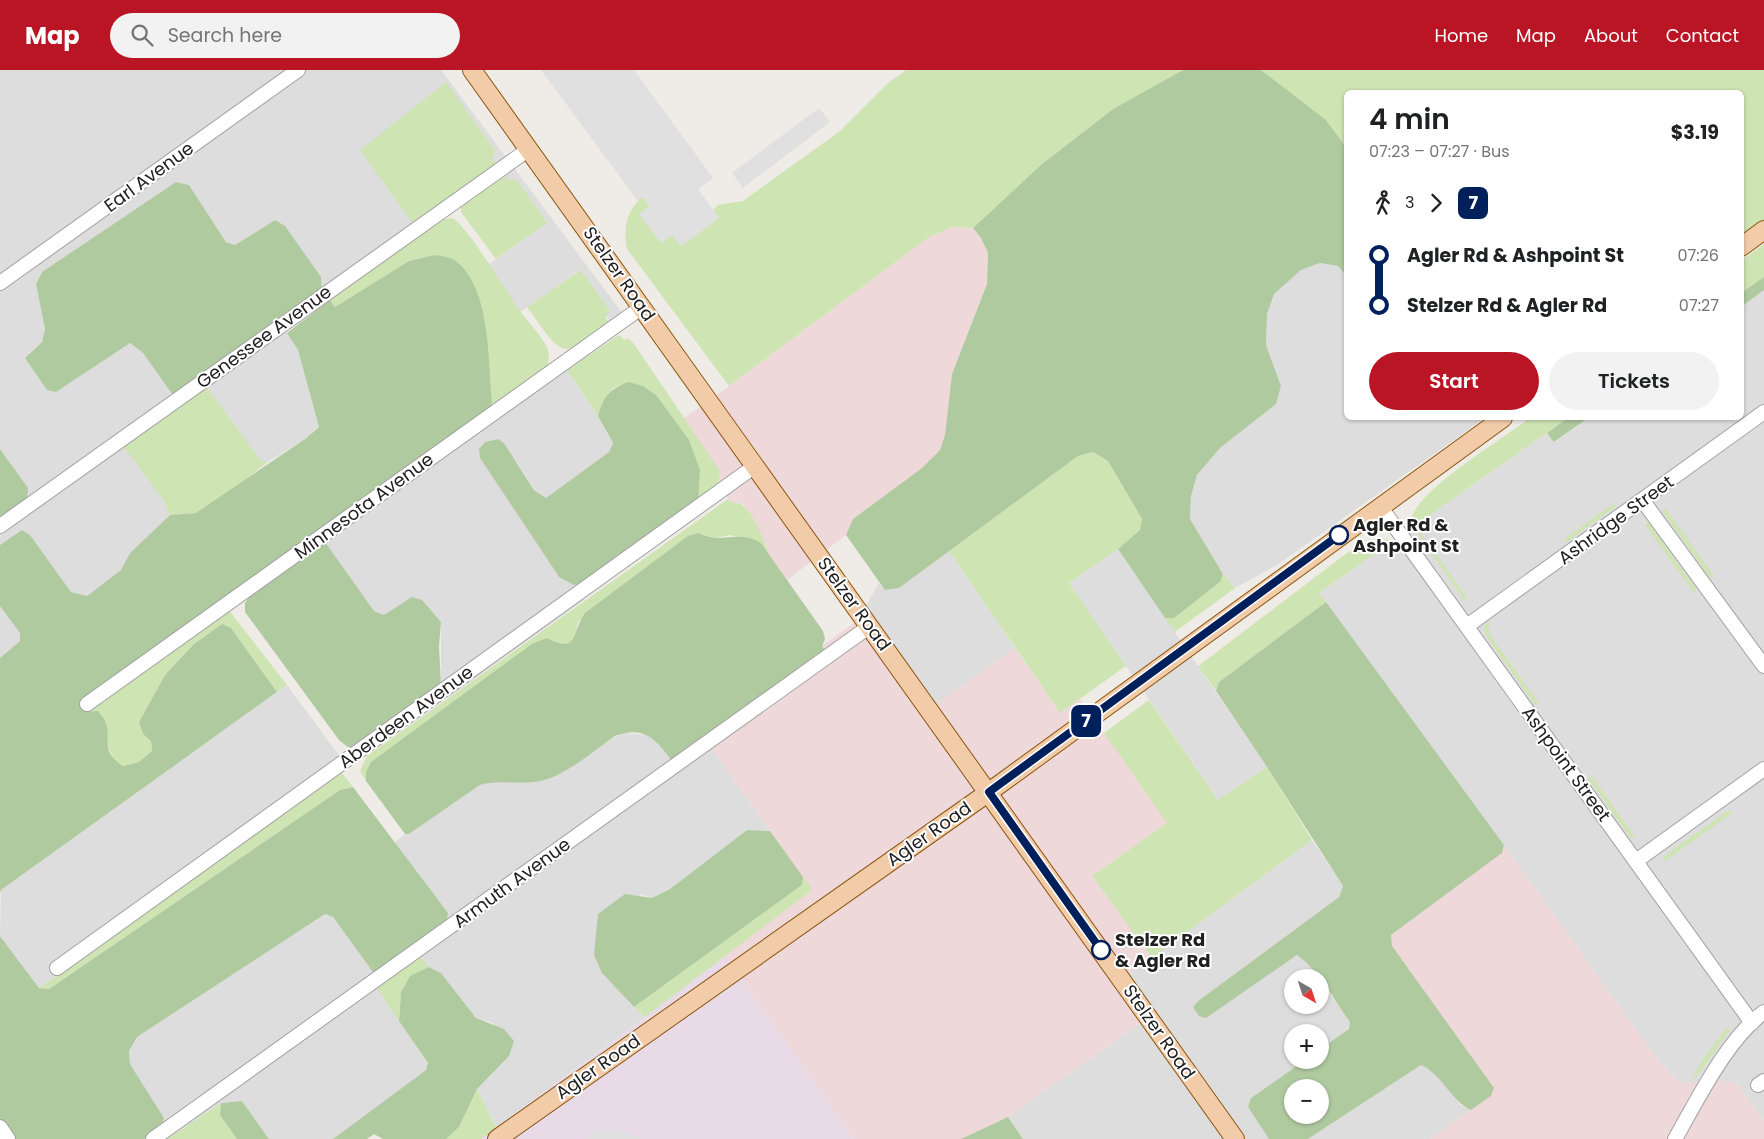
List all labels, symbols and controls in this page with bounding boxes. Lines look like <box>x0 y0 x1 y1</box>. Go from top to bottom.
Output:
search box <box>110 13 460 58</box>
text: Map <box>25 19 80 52</box>
icon: search <box>128 21 156 49</box>
text: Search here <box>168 22 282 49</box>
text: Home <box>1434 23 1488 48</box>
text: Map <box>1516 23 1556 48</box>
text: About <box>1584 23 1638 48</box>
text: Contact <box>1666 23 1739 48</box>
text: 4 min <box>1369 100 1450 139</box>
text: $3.19 <box>1671 119 1719 146</box>
street label: Earl Avenue <box>99 136 199 218</box>
text: 07:23 – 07:27 · Bus <box>1369 140 1510 163</box>
icon: walk <box>1369 189 1397 217</box>
icon: forward <box>1422 189 1450 217</box>
text: 7 <box>1468 190 1478 215</box>
text: 3 <box>1405 191 1414 214</box>
street label: Stelzer Road <box>578 221 661 326</box>
text: Agler Rd & Ashpoint St <box>1407 242 1624 269</box>
text: 07:26 <box>1677 244 1719 267</box>
street label: Genessee Avenue <box>191 279 336 394</box>
text: Stelzer Rd & Agler Rd <box>1407 292 1607 319</box>
text: 07:27 <box>1679 294 1719 317</box>
button: Start <box>1369 352 1539 410</box>
button: Tickets <box>1549 352 1719 410</box>
street label: Minnesota Avenue <box>289 447 438 565</box>
street label: Ashridge Street <box>1553 469 1679 570</box>
place label: Agler Rd & Ashpoint St <box>1353 512 1459 558</box>
marker: Agler Rd & Ashpoint St <box>1329 525 1349 545</box>
street label: Stelzer Road <box>812 552 897 656</box>
street label: Aberdeen Avenue <box>333 659 478 774</box>
street label: Ashpoint Street <box>1516 701 1617 826</box>
line badge: 7 <box>1070 705 1102 737</box>
text: 7 <box>1081 708 1091 733</box>
street label: Agler Road <box>881 795 976 872</box>
street label: Armuth Avenue <box>448 832 575 934</box>
place label: Stelzer Rd & Agler Rd <box>1115 927 1211 973</box>
marker: Stelzer Rd & Agler Rd <box>1091 940 1111 960</box>
north arrow <box>1284 969 1329 1014</box>
map controls <box>1284 969 1329 1124</box>
street label: Stelzer Road <box>1118 979 1201 1084</box>
button: + <box>1284 1024 1329 1069</box>
street label: Agler Road <box>550 1028 645 1105</box>
button: − <box>1284 1079 1329 1124</box>

